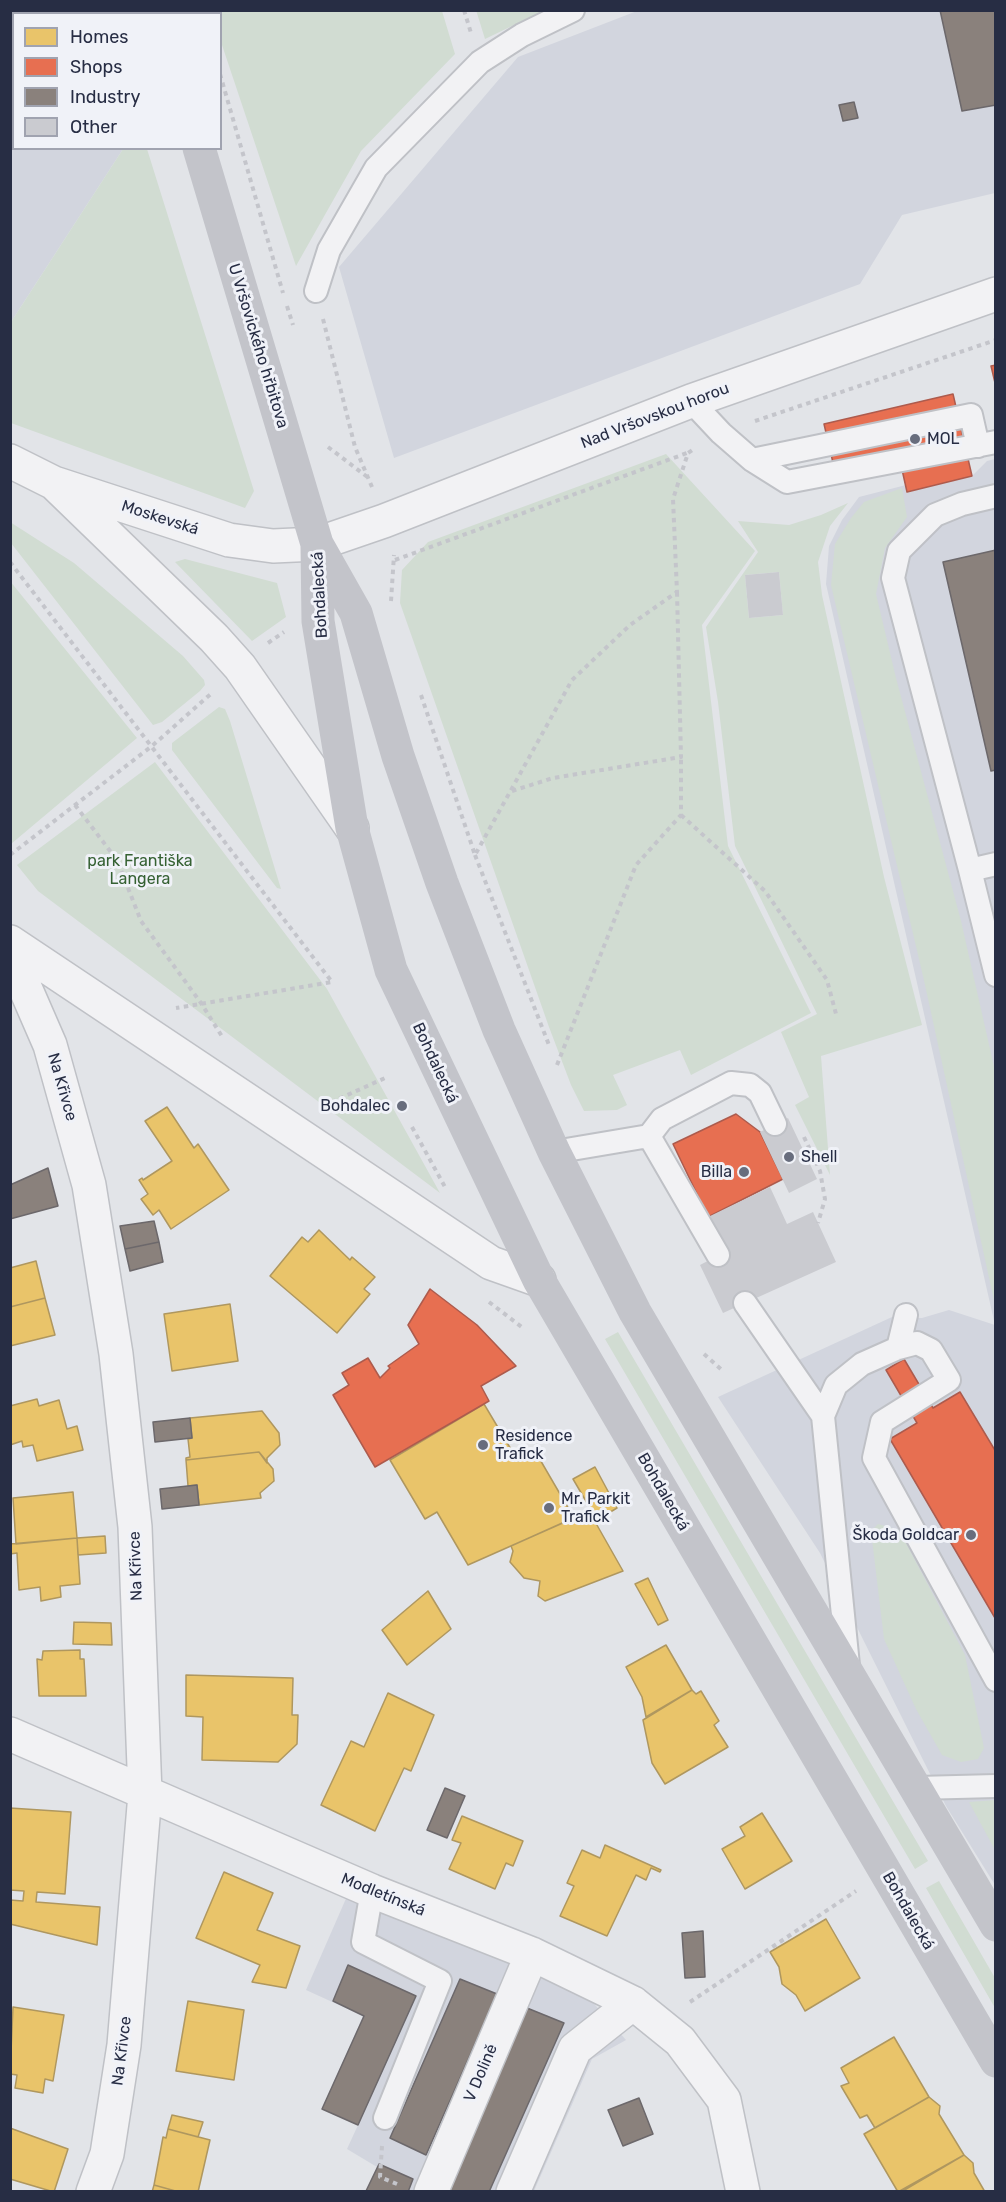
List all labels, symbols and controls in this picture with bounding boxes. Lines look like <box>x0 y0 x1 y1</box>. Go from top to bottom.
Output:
legend <box>12 12 222 150</box>
text: Homes <box>70 26 128 48</box>
text: Shops <box>70 56 122 78</box>
text: Industry <box>70 86 140 108</box>
text: Other <box>70 116 117 138</box>
street label: U Vršovického hřbitova <box>224 261 292 431</box>
street label: Nad Vršovskou horou <box>578 379 732 453</box>
place label: MOL <box>927 429 960 449</box>
marker: MOL <box>908 432 922 446</box>
street label: Moskevská <box>119 496 201 540</box>
street label: Bohdalecká <box>308 551 332 639</box>
park label: park Františka Langera <box>87 851 193 889</box>
street label: Bohdalecká <box>408 1020 462 1106</box>
street label: Na Křivce <box>43 1051 81 1123</box>
place label: Bohdalec <box>320 1096 390 1116</box>
marker: Bohdalec <box>395 1099 409 1113</box>
place label: Shell <box>801 1147 837 1167</box>
marker: Shell <box>782 1150 796 1164</box>
place label: Billa <box>701 1162 732 1182</box>
marker: Billa <box>737 1165 751 1179</box>
place label: Residence Trafick <box>495 1426 572 1464</box>
marker: Residence Trafick <box>476 1438 490 1452</box>
street label: Bohdalecká <box>633 1450 693 1534</box>
place label: Mr. Parkit Trafick <box>561 1489 630 1527</box>
marker: Mr. Parkit Trafick <box>542 1501 556 1515</box>
place label: Škoda Goldcar <box>852 1525 959 1545</box>
marker: Škoda Goldcar <box>964 1528 978 1542</box>
street label: Na Křivce <box>125 1531 147 1601</box>
street label: Modletínská <box>338 1869 428 1921</box>
street label: Bohdalecká <box>878 1869 938 1953</box>
street label: Na Křivce <box>108 2015 136 2087</box>
street label: V Dolině <box>460 2041 502 2105</box>

